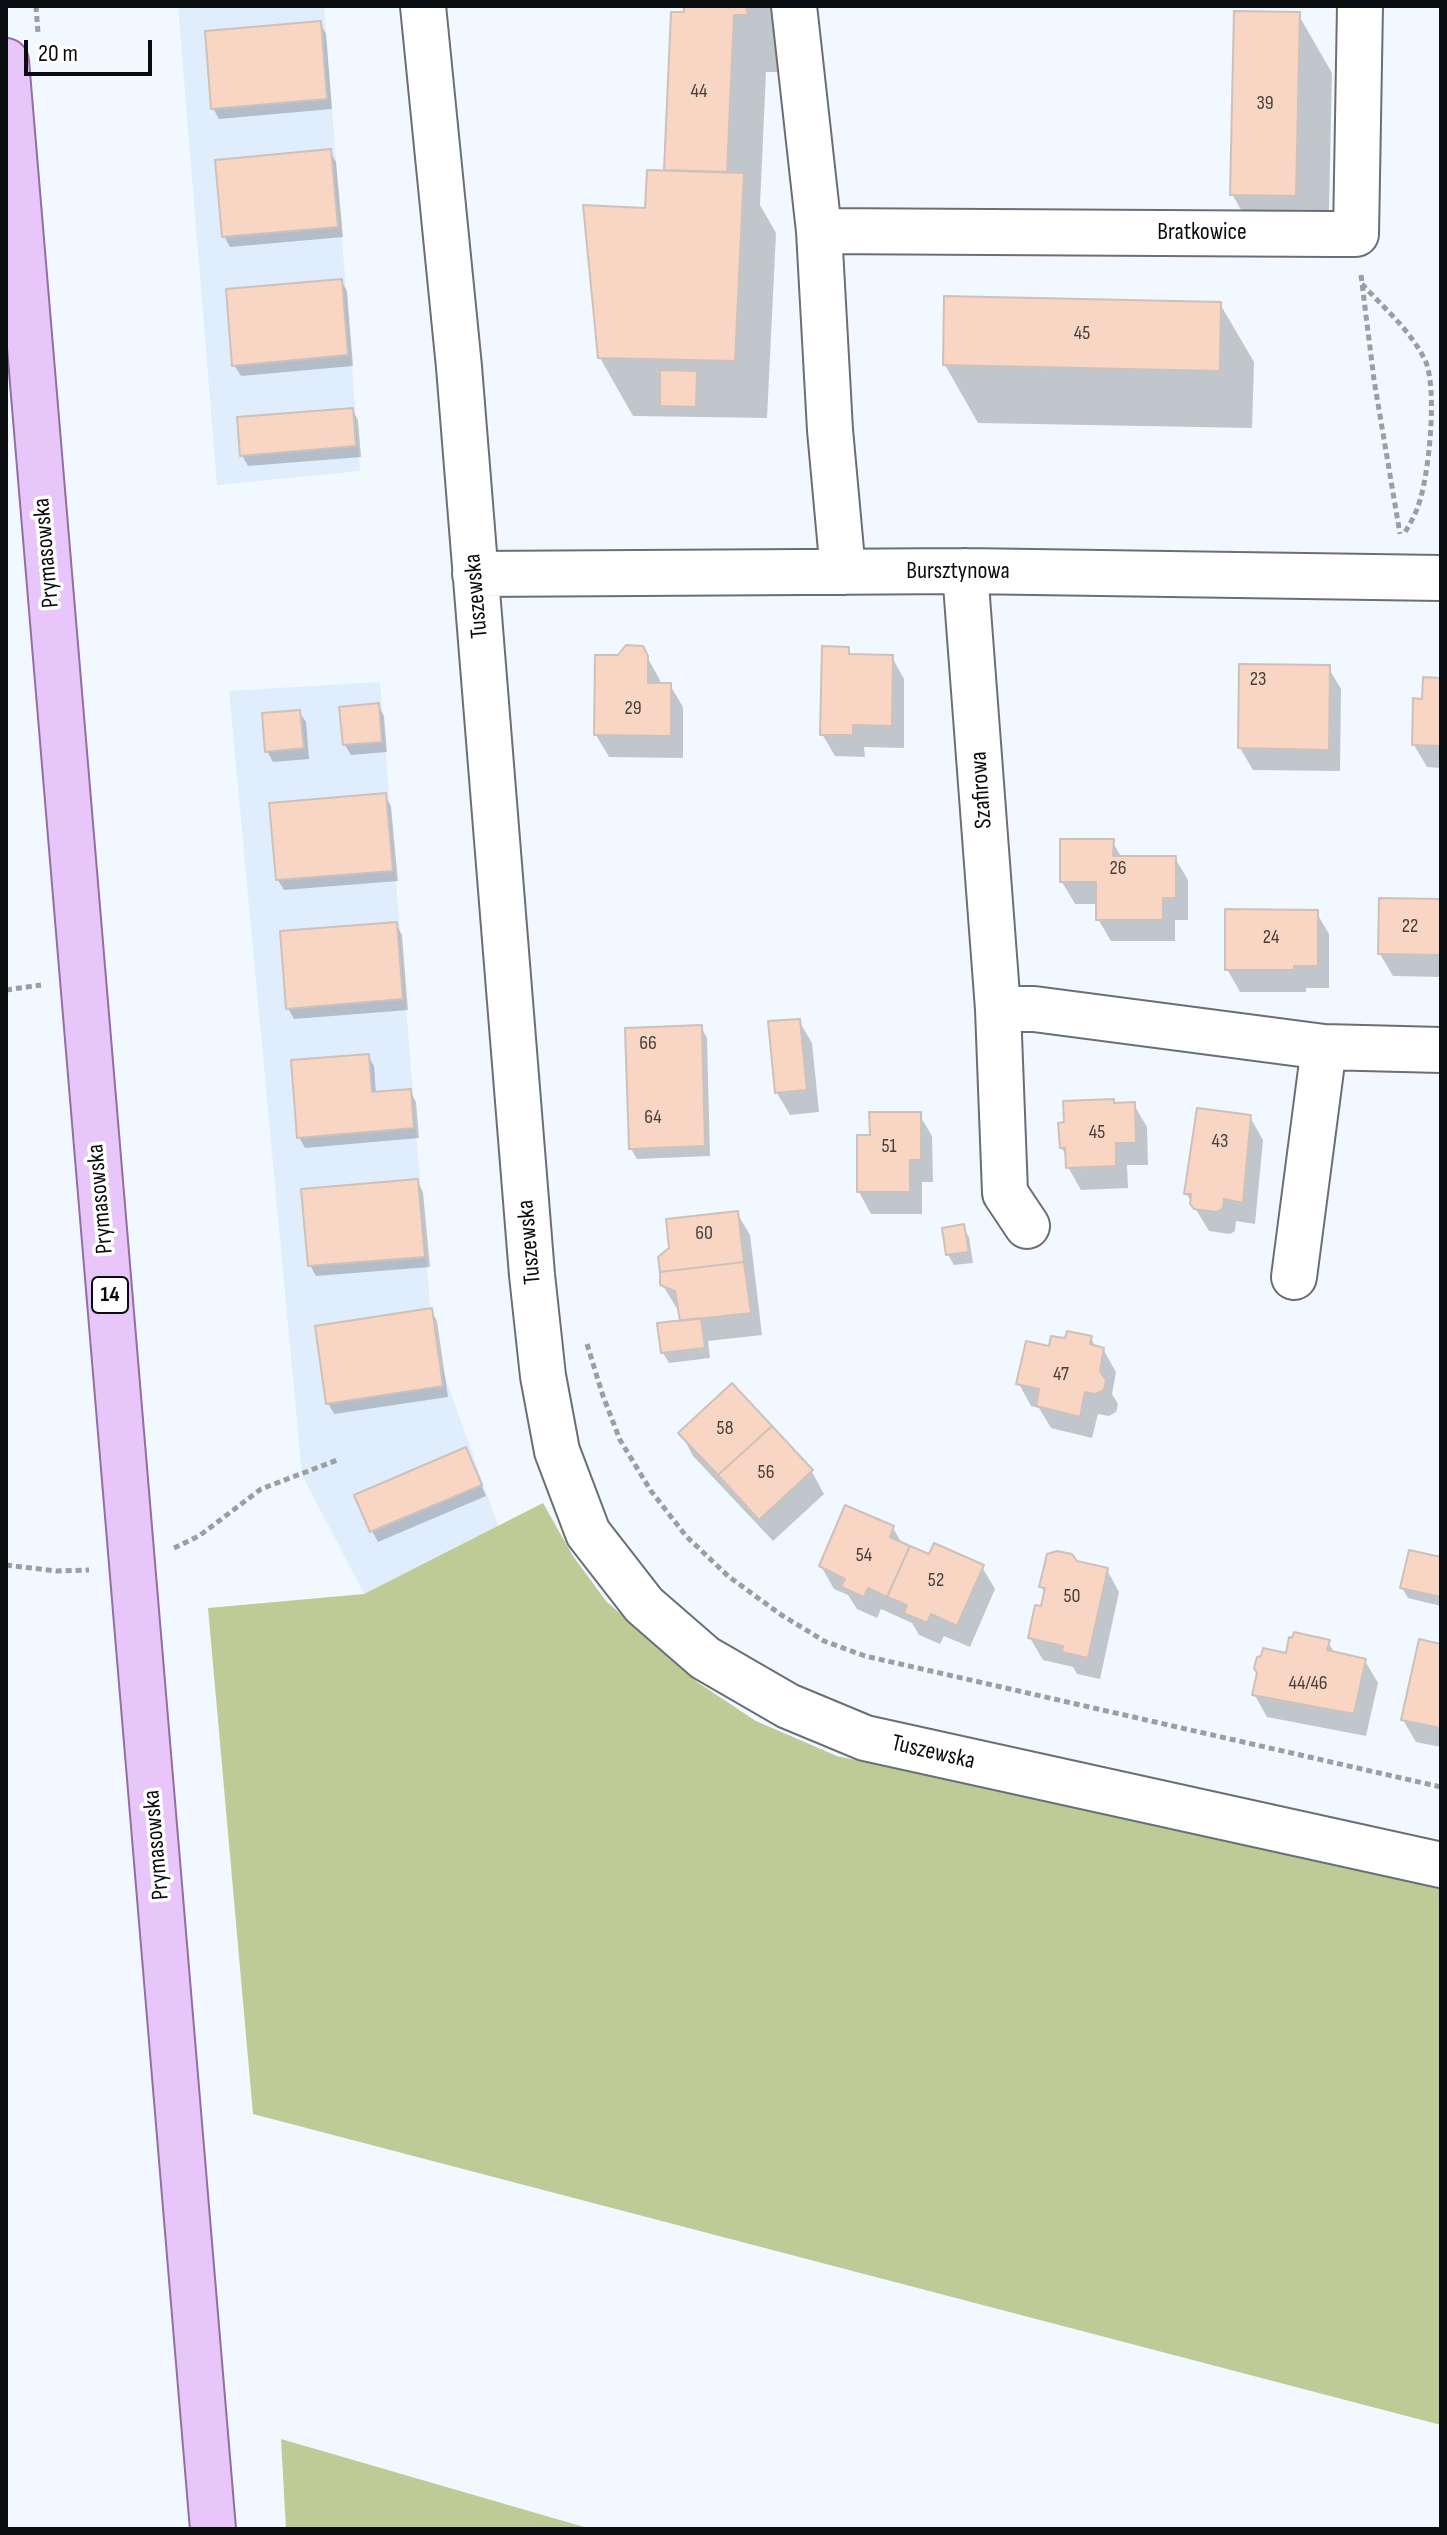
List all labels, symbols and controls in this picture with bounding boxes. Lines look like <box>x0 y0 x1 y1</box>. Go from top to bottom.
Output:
scale bar <box>28 24 156 74</box>
text: 20 m <box>38 39 78 68</box>
house number: 44 <box>691 80 707 104</box>
house number: 39 <box>1256 92 1274 116</box>
street label: Bratkowice <box>1157 219 1247 247</box>
house number: 45 <box>1074 322 1090 346</box>
street label: Prymasowska <box>28 497 66 609</box>
street label: Tuszewska <box>459 553 495 639</box>
street label: Bursztynowa <box>906 558 1010 586</box>
house number: 23 <box>1250 668 1266 692</box>
house number: 29 <box>624 697 642 721</box>
street label: Szafirowa <box>965 750 999 830</box>
house number: 26 <box>1110 857 1126 881</box>
house number: 22 <box>1402 915 1418 939</box>
house number: 24 <box>1263 926 1279 950</box>
house number: 66 <box>639 1032 657 1056</box>
house number: 64 <box>644 1106 662 1130</box>
house number: 45 <box>1089 1121 1105 1145</box>
house number: 43 <box>1212 1130 1228 1154</box>
house number: 51 <box>881 1135 897 1159</box>
street label: Prymasowska <box>82 1143 120 1255</box>
street label: Tuszewska <box>512 1199 548 1285</box>
house number: 60 <box>695 1222 713 1246</box>
road number: 14 <box>92 1277 128 1313</box>
house number: 47 <box>1053 1363 1069 1387</box>
house number: 58 <box>717 1417 733 1441</box>
house number: 56 <box>758 1461 774 1485</box>
house number: 54 <box>856 1544 872 1568</box>
house number: 52 <box>928 1569 944 1593</box>
house number: 50 <box>1064 1585 1080 1609</box>
house number: 44/46 <box>1288 1672 1328 1696</box>
street label: Tuszewska <box>888 1729 978 1777</box>
street label: Prymasowska <box>138 1789 176 1901</box>

